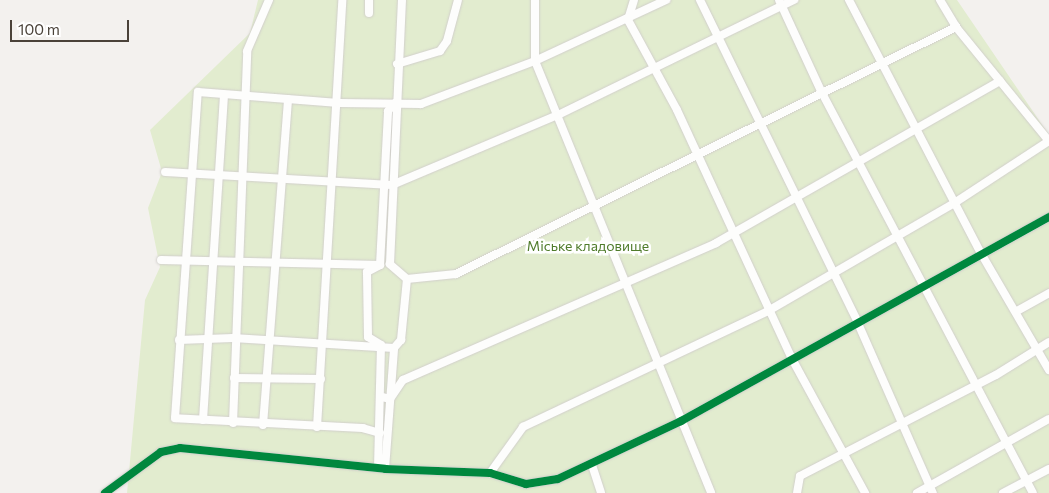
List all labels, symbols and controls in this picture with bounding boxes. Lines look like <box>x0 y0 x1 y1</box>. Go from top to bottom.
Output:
scale bar <box>12 10 131 42</box>
text: 100 m <box>18 20 60 38</box>
park label: Міське кладовище <box>527 238 649 254</box>

